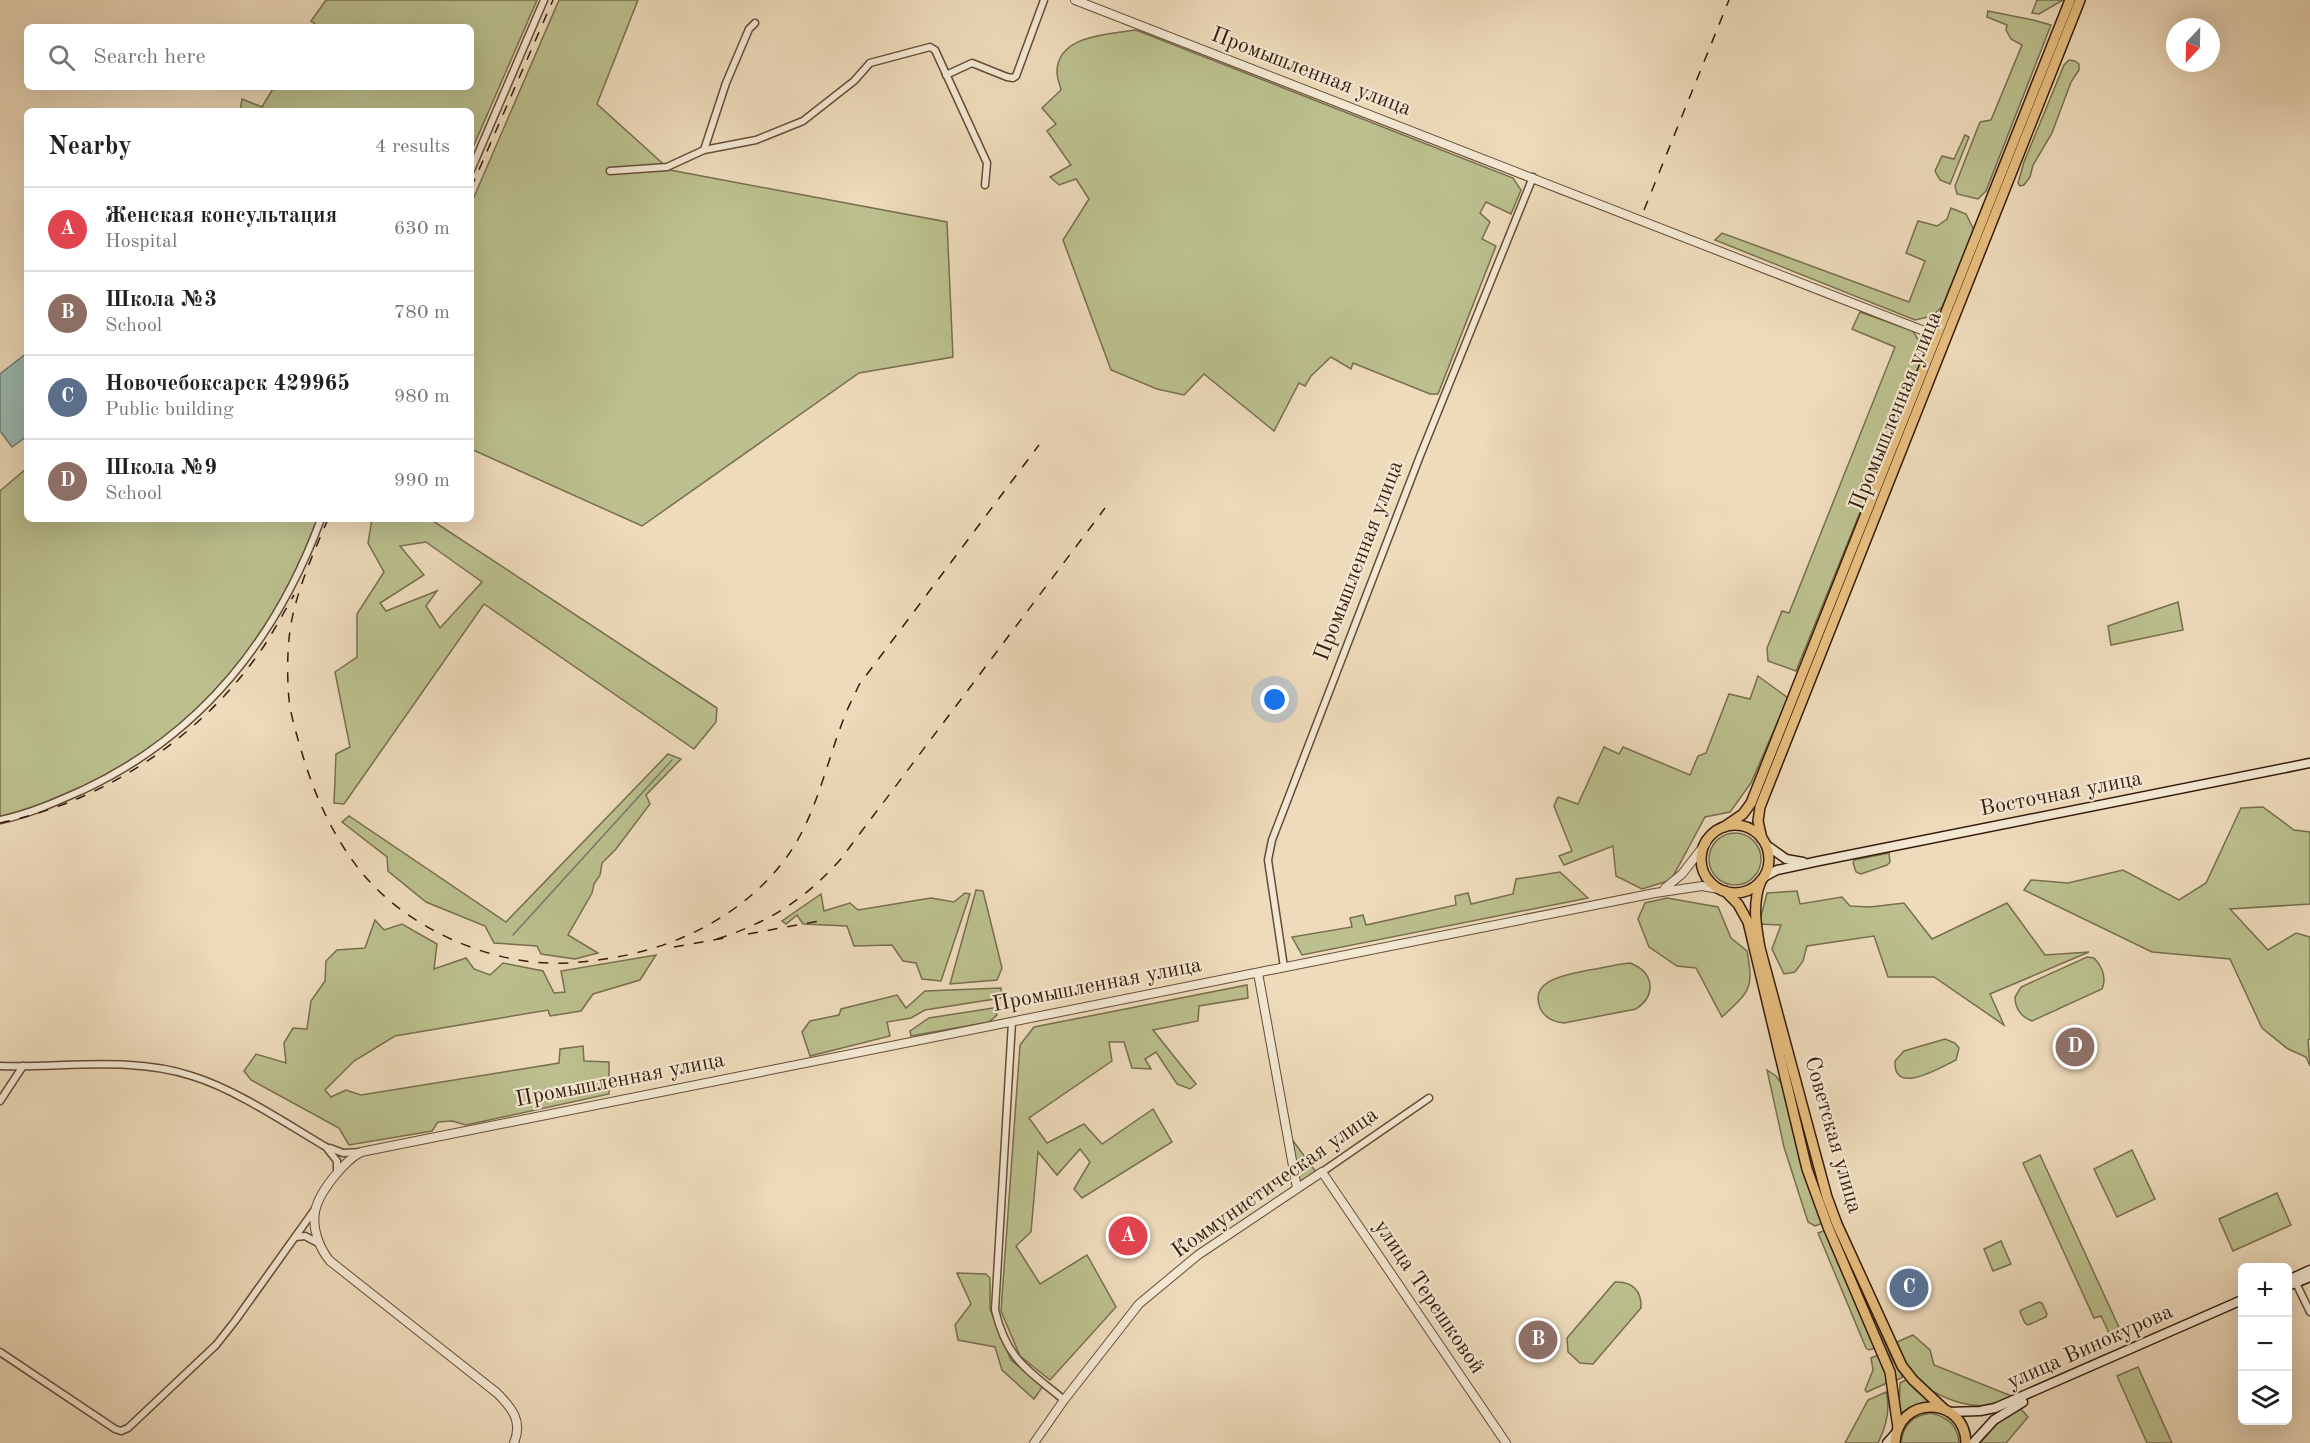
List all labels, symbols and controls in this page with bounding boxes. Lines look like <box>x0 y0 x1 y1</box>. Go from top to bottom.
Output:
north arrow <box>2166 18 2220 72</box>
search box <box>24 24 474 90</box>
street label: Промышленная улица <box>1208 24 1414 120</box>
icon: search <box>45 41 78 74</box>
text: Search here <box>93 46 206 68</box>
text: Nearby <box>48 134 132 160</box>
text: 4 results <box>375 137 450 157</box>
text: Женская консультация <box>105 205 337 227</box>
text: A <box>60 219 75 239</box>
text: 630 m <box>394 219 450 239</box>
text: Hospital <box>105 232 177 252</box>
text: Школа №3 <box>105 289 217 311</box>
text: B <box>60 303 75 323</box>
text: 780 m <box>394 303 450 323</box>
street label: Промышленная улица <box>1846 308 1946 514</box>
text: School <box>105 316 162 336</box>
text: Новочебоксарск 429965 <box>105 373 350 395</box>
text: C <box>61 387 74 407</box>
text: 980 m <box>394 387 450 407</box>
text: Public building <box>105 400 234 420</box>
text: Школа №9 <box>105 457 217 479</box>
street label: Промышленная улица <box>1311 458 1407 664</box>
text: D <box>60 471 75 491</box>
text: 990 m <box>394 471 450 491</box>
text: School <box>105 484 162 504</box>
your location <box>1260 685 1289 714</box>
street label: Восточная улица <box>1978 767 2144 821</box>
street label: Промышленная улица <box>991 954 1204 1016</box>
pin: D <box>2056 1024 2094 1070</box>
street label: Промышленная улица <box>514 1049 727 1111</box>
street label: Советская улица <box>1800 1054 1866 1216</box>
street label: Коммунистическая улица <box>1168 1103 1382 1263</box>
pin: A <box>1108 1214 1148 1258</box>
street label: улица Терешковой <box>1369 1216 1489 1378</box>
map controls <box>2238 1263 2292 1425</box>
button: + <box>2238 1263 2292 1317</box>
pin: C <box>1890 1266 1928 1310</box>
street label: улица Винокурова <box>2004 1301 2176 1393</box>
button: − <box>2238 1317 2292 1371</box>
pin: B <box>1518 1318 1558 1362</box>
button: layers <box>2238 1371 2292 1425</box>

